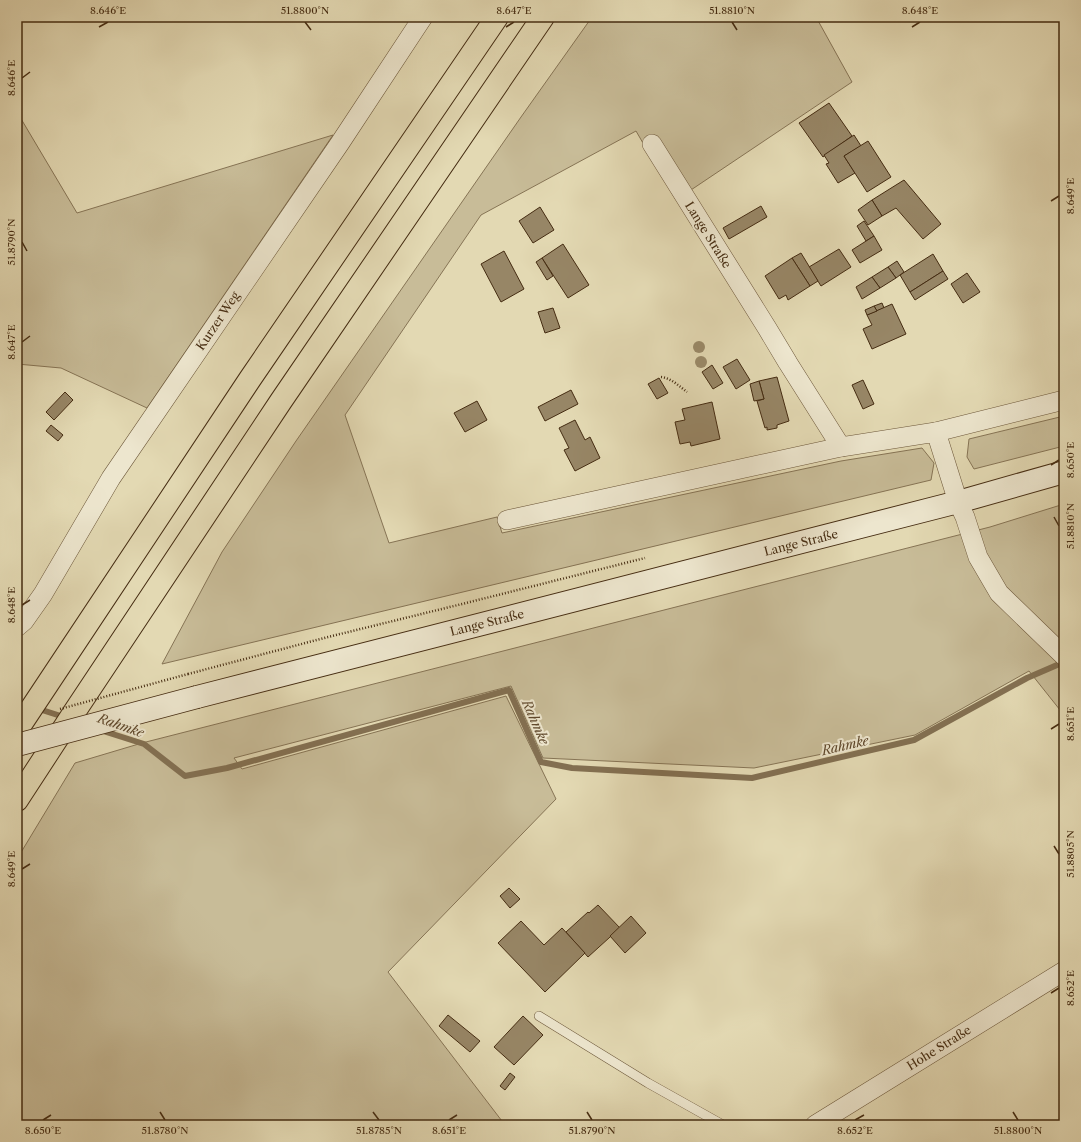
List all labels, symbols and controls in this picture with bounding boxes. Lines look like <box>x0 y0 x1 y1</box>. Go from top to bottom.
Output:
text: 8.646°E <box>90 4 126 17</box>
text: 51.8800°N <box>281 4 329 17</box>
text: 8.647°E <box>496 4 532 17</box>
text: 51.8810°N <box>709 4 755 17</box>
text: 8.648°E <box>902 4 938 17</box>
text: 8.646°E <box>5 60 18 96</box>
text: 8.649°E <box>1064 178 1077 214</box>
street label: Lange Straße <box>682 199 735 271</box>
text: 51.8790°N <box>5 219 18 265</box>
street label: Kurzer Weg <box>193 288 243 353</box>
text: 8.647°E <box>5 324 18 360</box>
text: 8.650°E <box>1064 442 1077 478</box>
text: 51.8810°N <box>1064 503 1077 549</box>
street label: Lange Straße <box>762 526 840 559</box>
text: 8.648°E <box>5 587 18 623</box>
street label: Lange Straße <box>448 606 526 639</box>
water label: Rahmke <box>519 696 553 748</box>
text: 8.651°E <box>1064 707 1077 741</box>
water label: Rahmke <box>95 709 147 741</box>
water label: Rahmke <box>819 732 871 758</box>
text: 51.8805°N <box>1064 830 1077 878</box>
text: 8.649°E <box>5 851 18 887</box>
text: 8.652°E <box>1064 970 1077 1006</box>
street label: Hohe Straße <box>904 1022 974 1073</box>
text: 8.650°E <box>25 1124 61 1137</box>
text: 51.8780°N <box>142 1124 188 1137</box>
text: 51.8785°N <box>356 1124 402 1137</box>
text: 8.651°E <box>432 1124 466 1137</box>
text: 51.8790°N <box>569 1124 615 1137</box>
text: 8.652°E <box>837 1124 873 1137</box>
text: 51.8800°N <box>994 1124 1042 1137</box>

